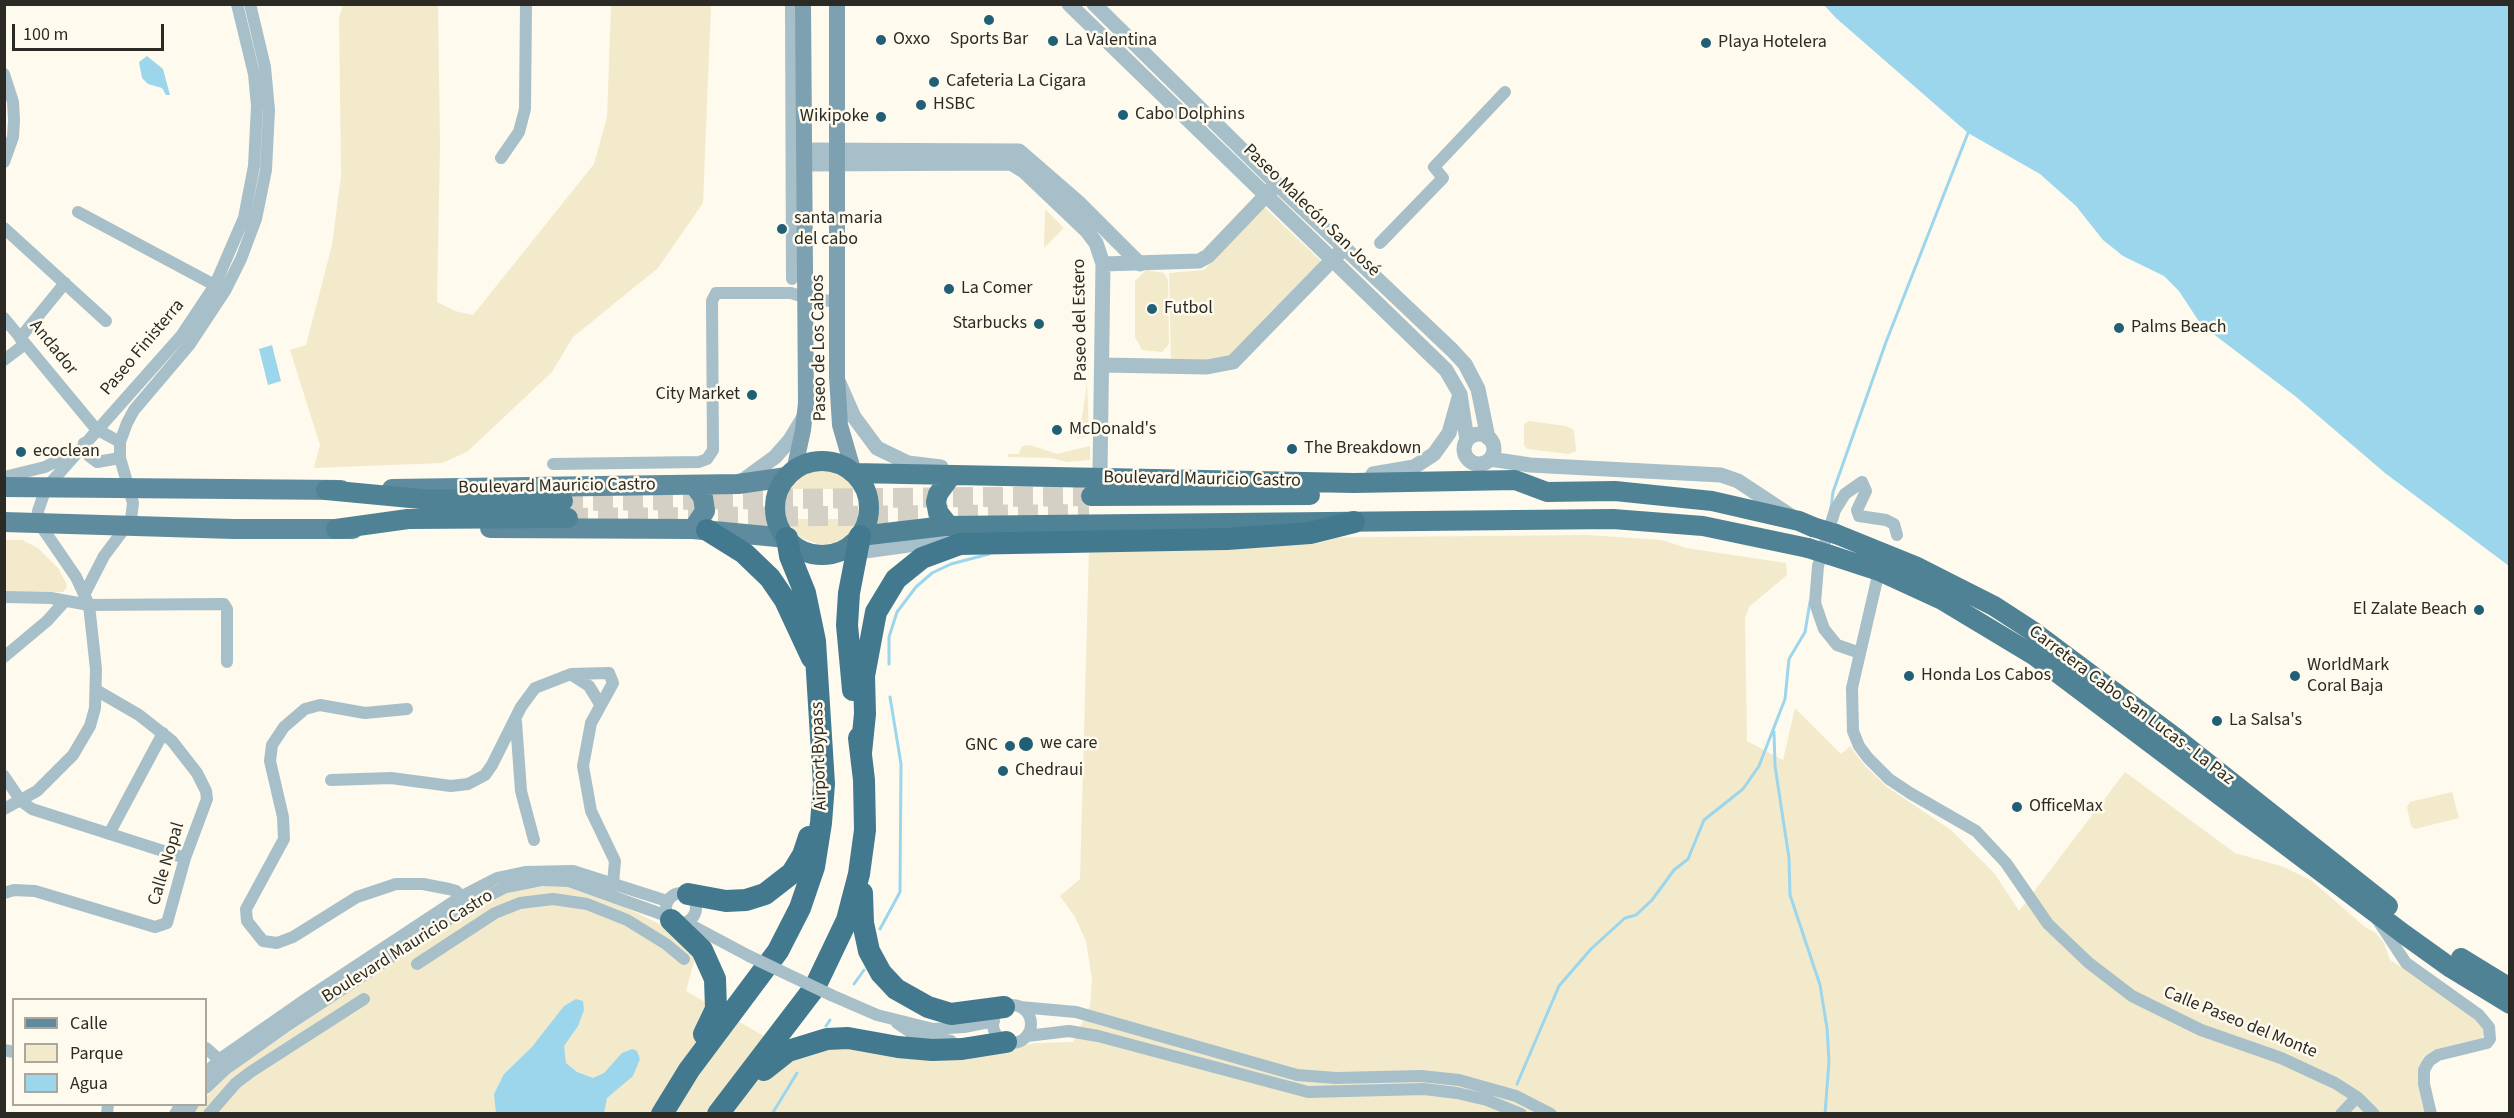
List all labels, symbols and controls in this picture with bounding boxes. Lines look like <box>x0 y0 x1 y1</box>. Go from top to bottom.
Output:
scale bar <box>15 12 166 50</box>
marker: Sports Bar <box>982 13 996 27</box>
text: 100 m <box>23 22 68 47</box>
place label: Oxxo <box>893 29 930 51</box>
place label: Sports Bar <box>950 29 1028 51</box>
place label: La Valentina <box>1065 30 1157 52</box>
place label: Playa Hotelera <box>1718 32 1827 54</box>
marker: Oxxo <box>874 33 888 47</box>
marker: La Valentina <box>1046 34 1060 48</box>
marker: Playa Hotelera <box>1699 36 1713 50</box>
place label: Cafeteria La Cigara <box>946 71 1086 93</box>
marker: Cafeteria La Cigara <box>927 75 941 89</box>
place label: HSBC <box>933 94 975 116</box>
marker: HSBC <box>914 98 928 112</box>
place label: Cabo Dolphins <box>1135 104 1245 126</box>
place label: Wikipoke <box>800 106 869 128</box>
marker: Cabo Dolphins <box>1116 108 1130 122</box>
marker: Wikipoke <box>874 110 888 124</box>
street label: Paseo Malecón San José <box>1238 140 1384 282</box>
place label: santa maria del cabo <box>794 208 883 250</box>
marker: santa maria del cabo <box>775 222 789 236</box>
street label: Paseo del Estero <box>1069 258 1093 382</box>
street label: Paseo de Los Cabos <box>808 274 832 422</box>
place label: La Comer <box>961 278 1033 300</box>
marker: La Comer <box>942 282 956 296</box>
street label: Paseo Finisterra <box>96 295 190 401</box>
place label: Futbol <box>1164 298 1213 320</box>
marker: Futbol <box>1145 302 1159 316</box>
place label: Starbucks <box>952 313 1027 335</box>
street label: Andador <box>24 316 82 380</box>
marker: Starbucks <box>1032 317 1046 331</box>
place label: Palms Beach <box>2131 317 2226 339</box>
marker: Palms Beach <box>2112 321 2126 335</box>
place label: City Market <box>655 384 740 406</box>
marker: City Market <box>745 388 759 402</box>
place label: McDonald's <box>1069 419 1156 441</box>
marker: McDonald's <box>1050 423 1064 437</box>
place label: The Breakdown <box>1304 438 1421 460</box>
place label: ecoclean <box>33 441 100 463</box>
marker: The Breakdown <box>1285 442 1299 456</box>
marker: ecoclean <box>14 445 28 459</box>
street label: Boulevard Mauricio Castro <box>1103 467 1301 493</box>
street label: Boulevard Mauricio Castro <box>458 474 656 500</box>
place label: El Zalate Beach <box>2353 599 2467 621</box>
marker: El Zalate Beach <box>2472 603 2486 617</box>
street label: Carretera Cabo San Lucas - La Paz <box>2024 622 2238 790</box>
place label: WorldMark Coral Baja <box>2307 655 2389 698</box>
place label: Honda Los Cabos <box>1921 665 2051 687</box>
marker: Honda Los Cabos <box>1902 669 1916 683</box>
marker: WorldMark Coral Baja <box>2288 669 2302 683</box>
street label: Airport Bypass <box>807 701 833 811</box>
place label: La Salsa's <box>2229 710 2302 732</box>
marker: La Salsa's <box>2210 714 2224 728</box>
place label: we care <box>1040 733 1097 755</box>
place label: GNC <box>965 735 998 757</box>
marker: we care <box>1017 735 1035 753</box>
marker: GNC <box>1003 739 1017 753</box>
place label: Chedraui <box>1015 760 1083 782</box>
marker: Chedraui <box>996 764 1010 778</box>
place label: OfficeMax <box>2029 796 2103 818</box>
marker: OfficeMax <box>2010 800 2024 814</box>
street label: Calle Nopal <box>144 820 190 908</box>
street label: Boulevard Mauricio Castro <box>319 885 497 1009</box>
street label: Calle Paseo del Monte <box>2160 982 2320 1064</box>
legend <box>12 998 207 1106</box>
text: Calle <box>70 1011 107 1036</box>
text: Parque <box>70 1041 123 1066</box>
text: Agua <box>70 1071 108 1096</box>

